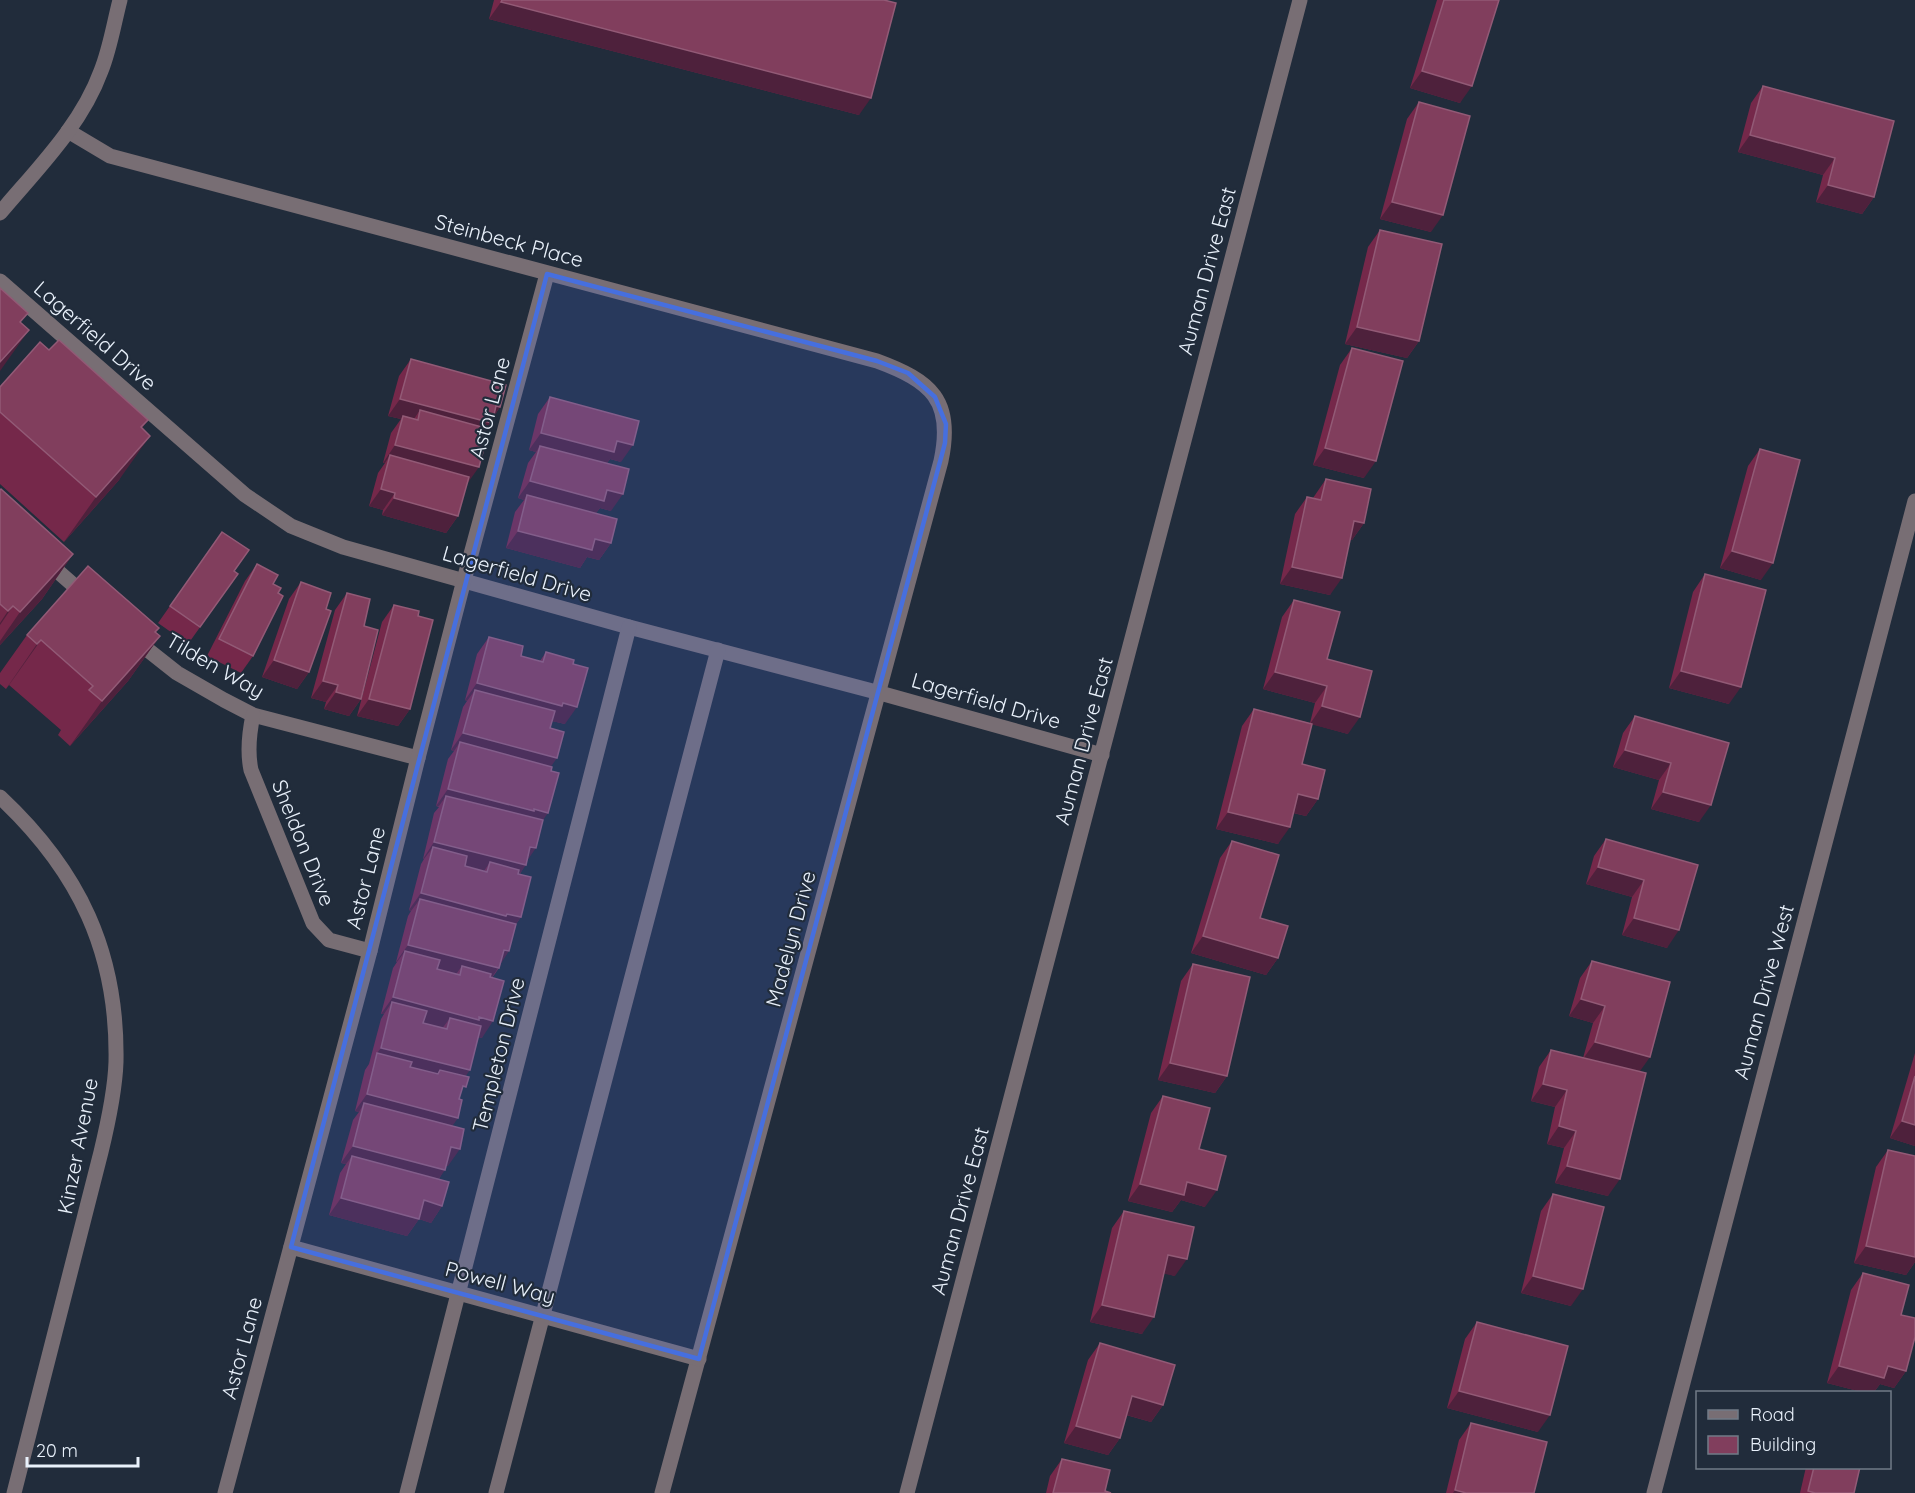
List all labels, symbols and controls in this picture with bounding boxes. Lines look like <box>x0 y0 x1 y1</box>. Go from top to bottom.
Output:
street label: Auman Drive East <box>1171 184 1241 358</box>
street label: Steinbeck Place <box>432 208 586 272</box>
street label: Lagerfield Drive <box>29 275 162 396</box>
street label: Astor Lane <box>463 354 515 462</box>
street label: Lagerfield Drive <box>440 539 595 607</box>
street label: Tilden Way <box>162 627 269 704</box>
street label: Auman Drive East <box>1048 654 1118 828</box>
street label: Lagerfield Drive <box>909 666 1064 734</box>
street label: Sheldon Drive <box>267 776 341 910</box>
street label: Astor Lane <box>340 824 390 932</box>
street label: Madelyn Drive <box>759 868 821 1010</box>
street label: Auman Drive West <box>1727 901 1799 1082</box>
street label: Templeton Drive <box>466 975 530 1135</box>
street label: Kinzer Avenue <box>51 1076 103 1216</box>
street label: Auman Drive East <box>924 1124 994 1298</box>
street label: Powell Way <box>442 1255 558 1309</box>
street label: Astor Lane <box>215 1294 267 1402</box>
legend <box>1696 1391 1891 1469</box>
text: Road <box>1750 1403 1795 1426</box>
scale bar <box>27 1430 138 1468</box>
text: Building <box>1750 1433 1816 1456</box>
text: 20 m <box>36 1439 78 1462</box>

